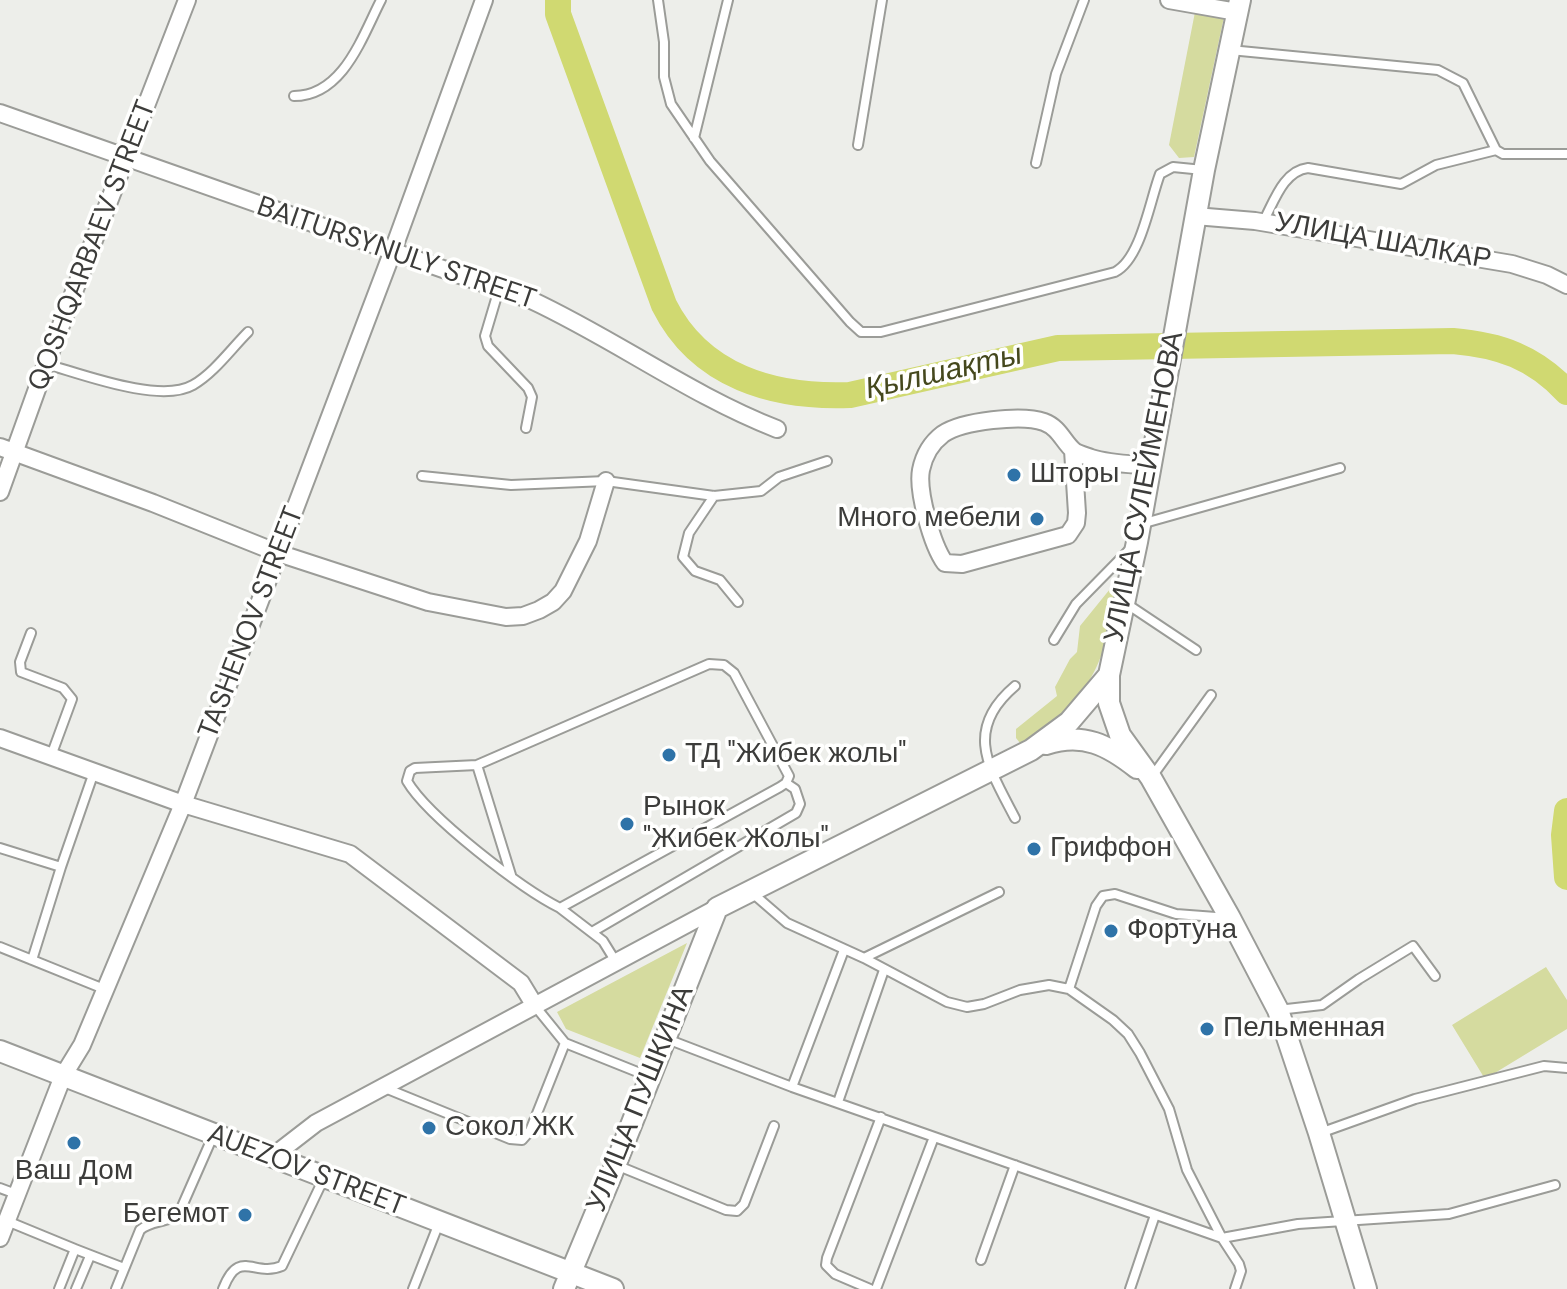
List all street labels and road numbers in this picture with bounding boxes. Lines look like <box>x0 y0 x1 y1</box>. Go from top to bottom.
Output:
street label: QOSHQARBAEV STREET <box>22 96 164 396</box>
street label: BAITURSYNULY STREET <box>252 190 540 318</box>
street label: УЛИЦА ШАЛКАР <box>1272 206 1494 278</box>
street label: УЛИЦА СУЛЕЙМЕНОВА <box>1098 329 1192 645</box>
street label: TASHENOV STREET <box>192 503 312 743</box>
street label: УЛИЦА ПУШКИНА <box>580 981 702 1217</box>
street label: AUEZOV STREET <box>202 1118 410 1224</box>

